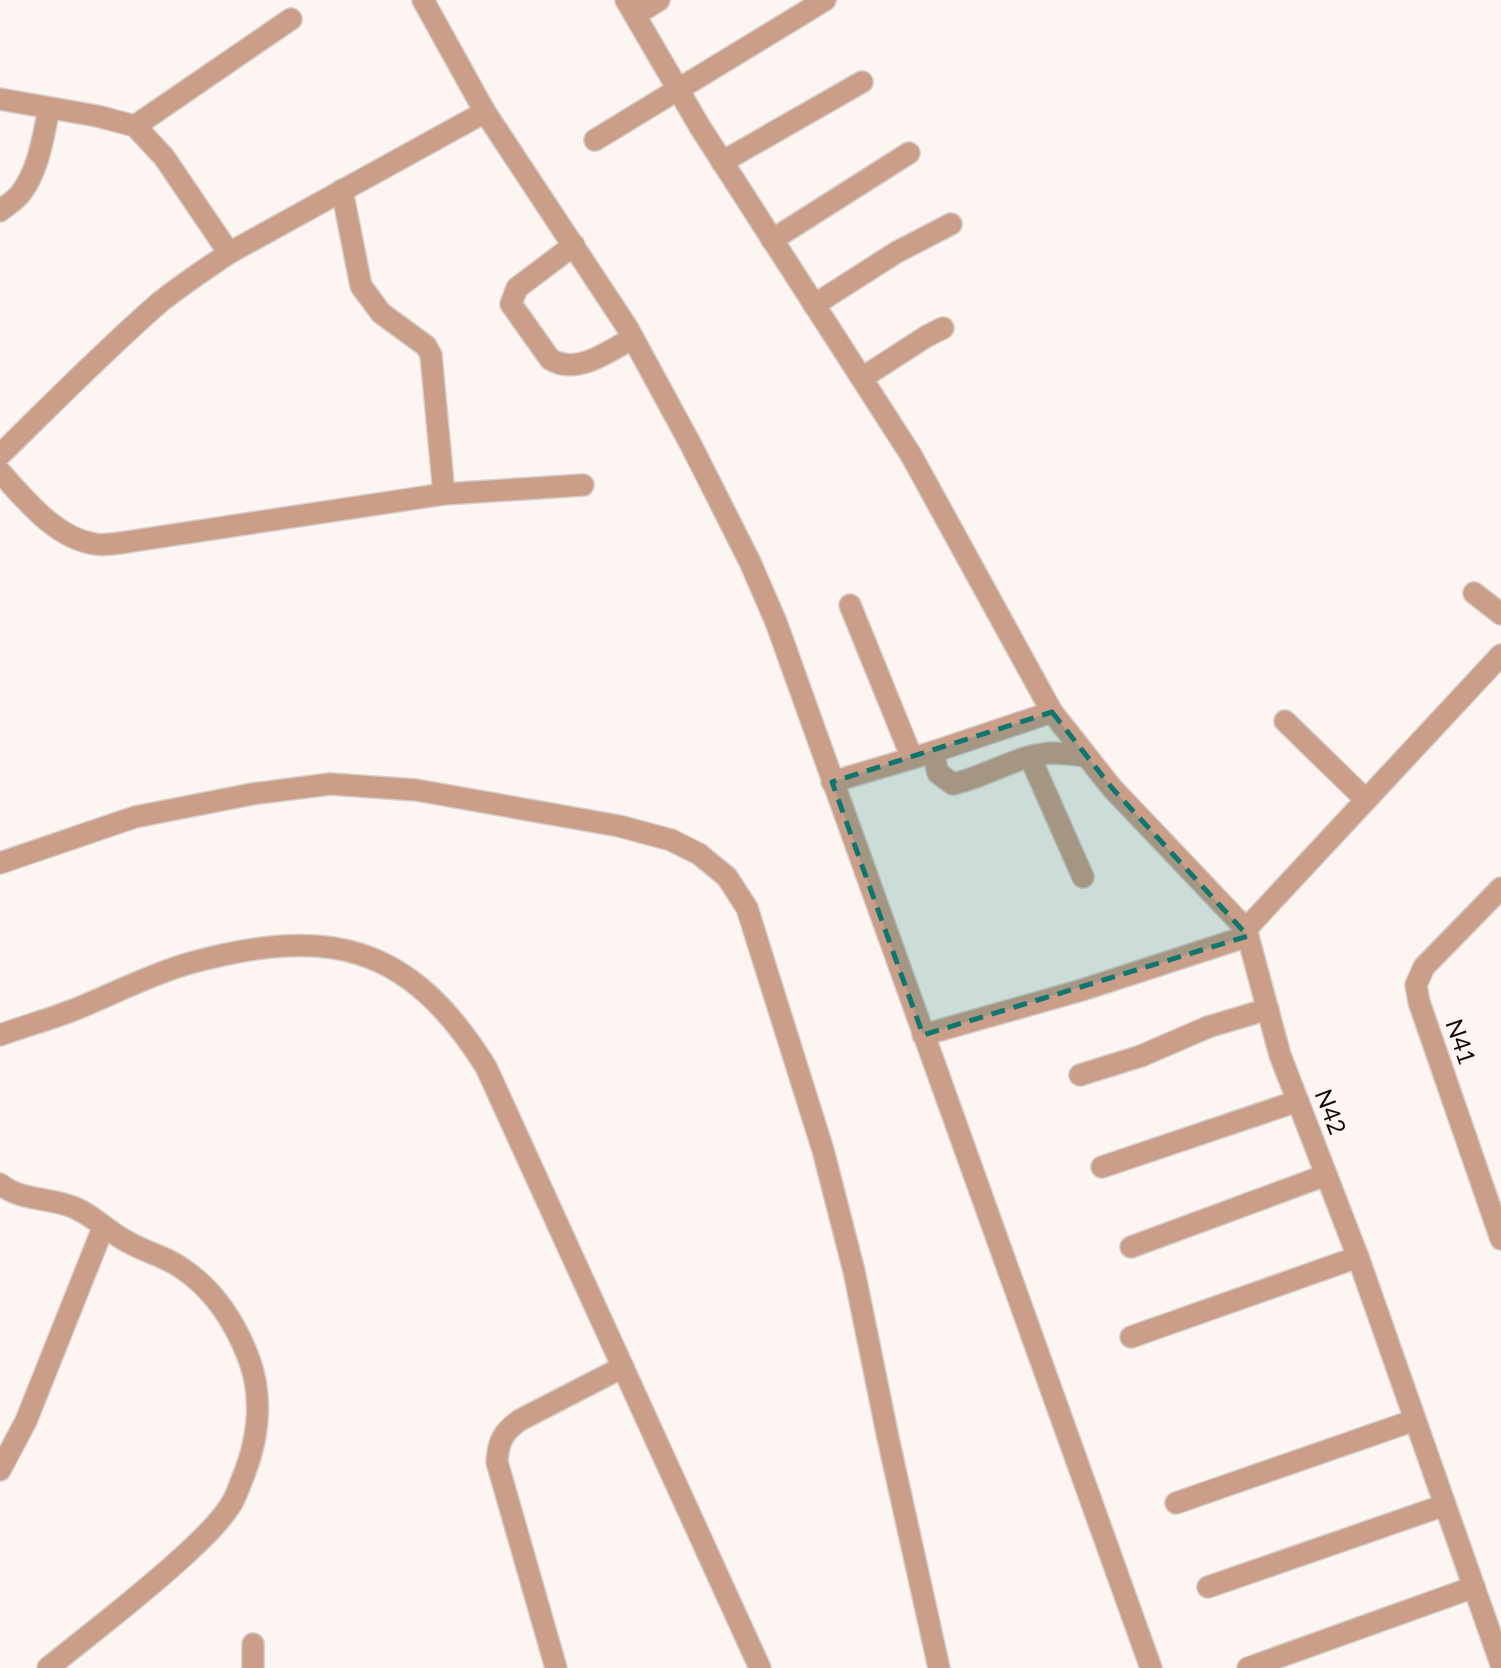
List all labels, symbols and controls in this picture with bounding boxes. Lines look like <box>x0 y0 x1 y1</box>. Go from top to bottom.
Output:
street label: N41 <box>1440 1015 1483 1068</box>
street label: N42 <box>1310 1085 1353 1138</box>

